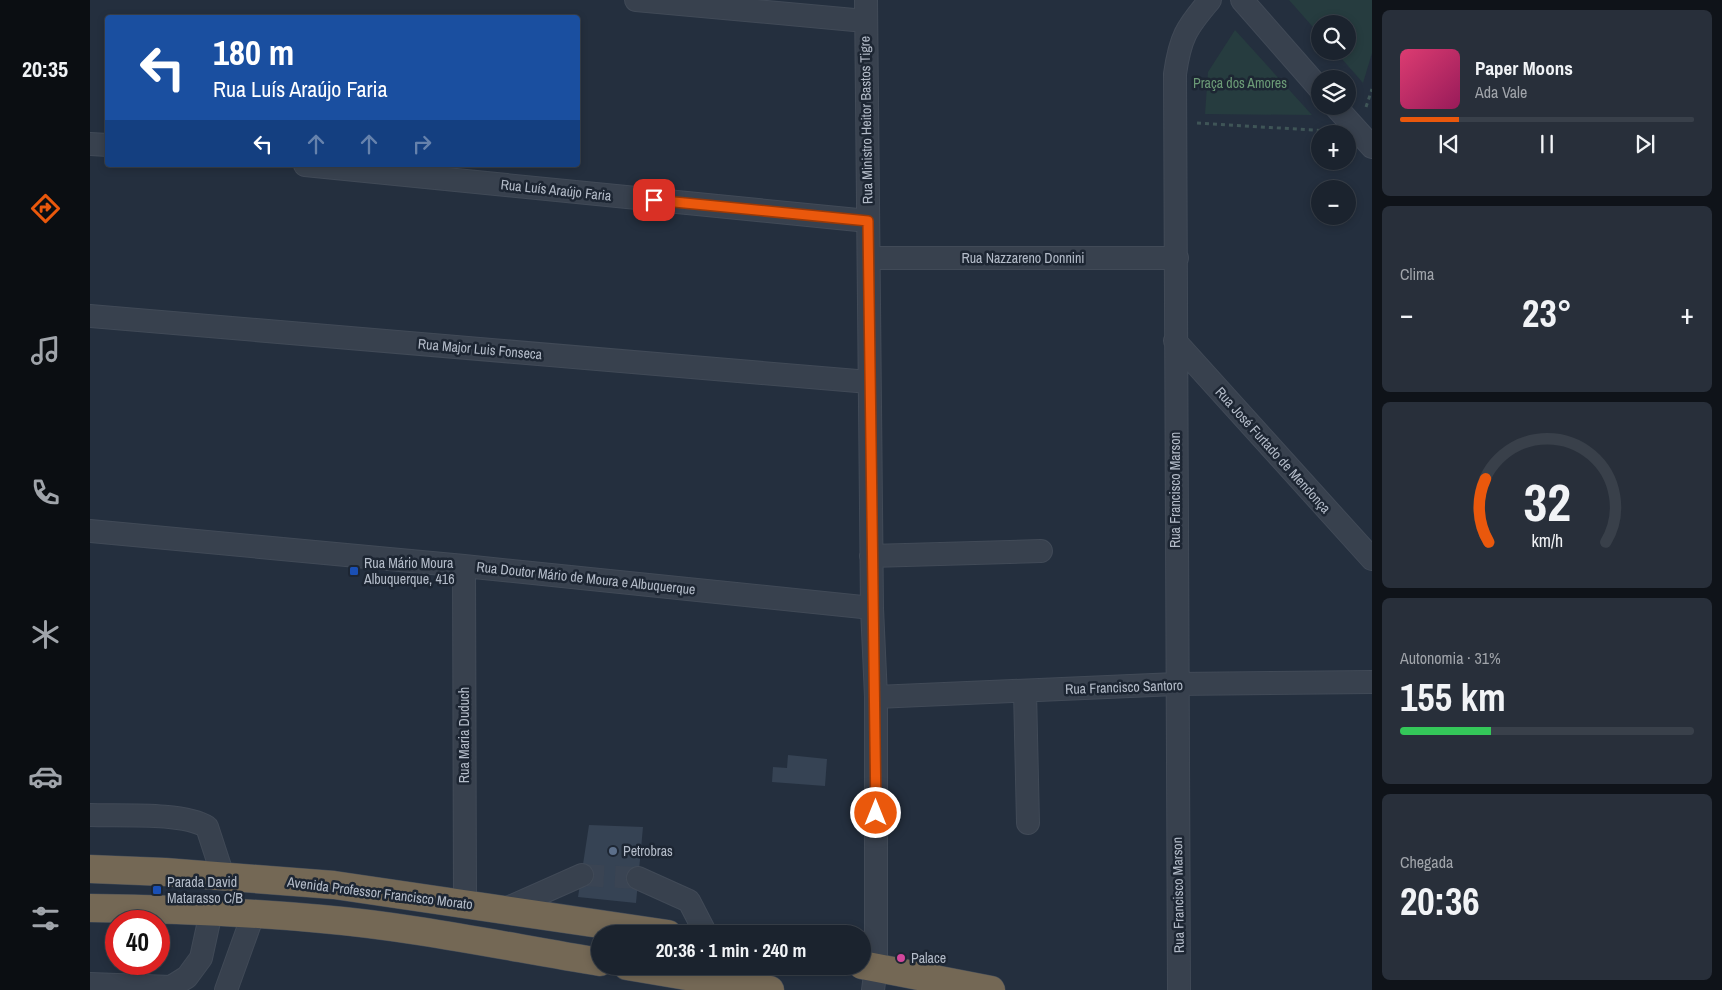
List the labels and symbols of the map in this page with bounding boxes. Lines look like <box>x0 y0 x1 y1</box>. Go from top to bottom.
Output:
street label: Rua Ministro Heitor Bastos Tigre <box>856 36 876 204</box>
park label: Praça dos Amores <box>1193 74 1287 92</box>
street label: Rua Luís Araújo Faria <box>500 175 613 205</box>
pin <box>633 179 675 221</box>
street label: Rua Nazzareno Donnini <box>961 249 1085 267</box>
street label: Rua Major Luis Fonseca <box>417 335 543 363</box>
street label: Rua José Furtado de Mendonça <box>1211 383 1335 517</box>
street label: Rua Francisco Marson <box>1166 432 1184 548</box>
place label: Rua Mário Moura Albuquerque, 416 <box>363 554 455 588</box>
street label: Rua Doutor Mário de Moura e Albuquerque <box>476 558 696 598</box>
marker: Rua Mário Moura Albuquerque, 416 <box>348 565 360 577</box>
street label: Rua Francisco Santoro <box>1065 676 1183 698</box>
street label: Rua Maria Duduch <box>455 687 473 783</box>
position arrow <box>849 786 901 838</box>
street label: Rua Francisco Marson <box>1168 837 1188 953</box>
place label: Petrobras <box>623 842 673 860</box>
marker: Petrobras <box>607 845 619 857</box>
place label: Parada David Matarasso C/B <box>167 873 243 907</box>
street label: Avenida Professor Francisco Morato <box>285 873 474 913</box>
marker: Parada David Matarasso C/B <box>151 884 163 896</box>
speed limit sign: 40 <box>105 910 170 975</box>
place label: Palace <box>911 949 946 967</box>
marker: Palace <box>895 952 907 964</box>

